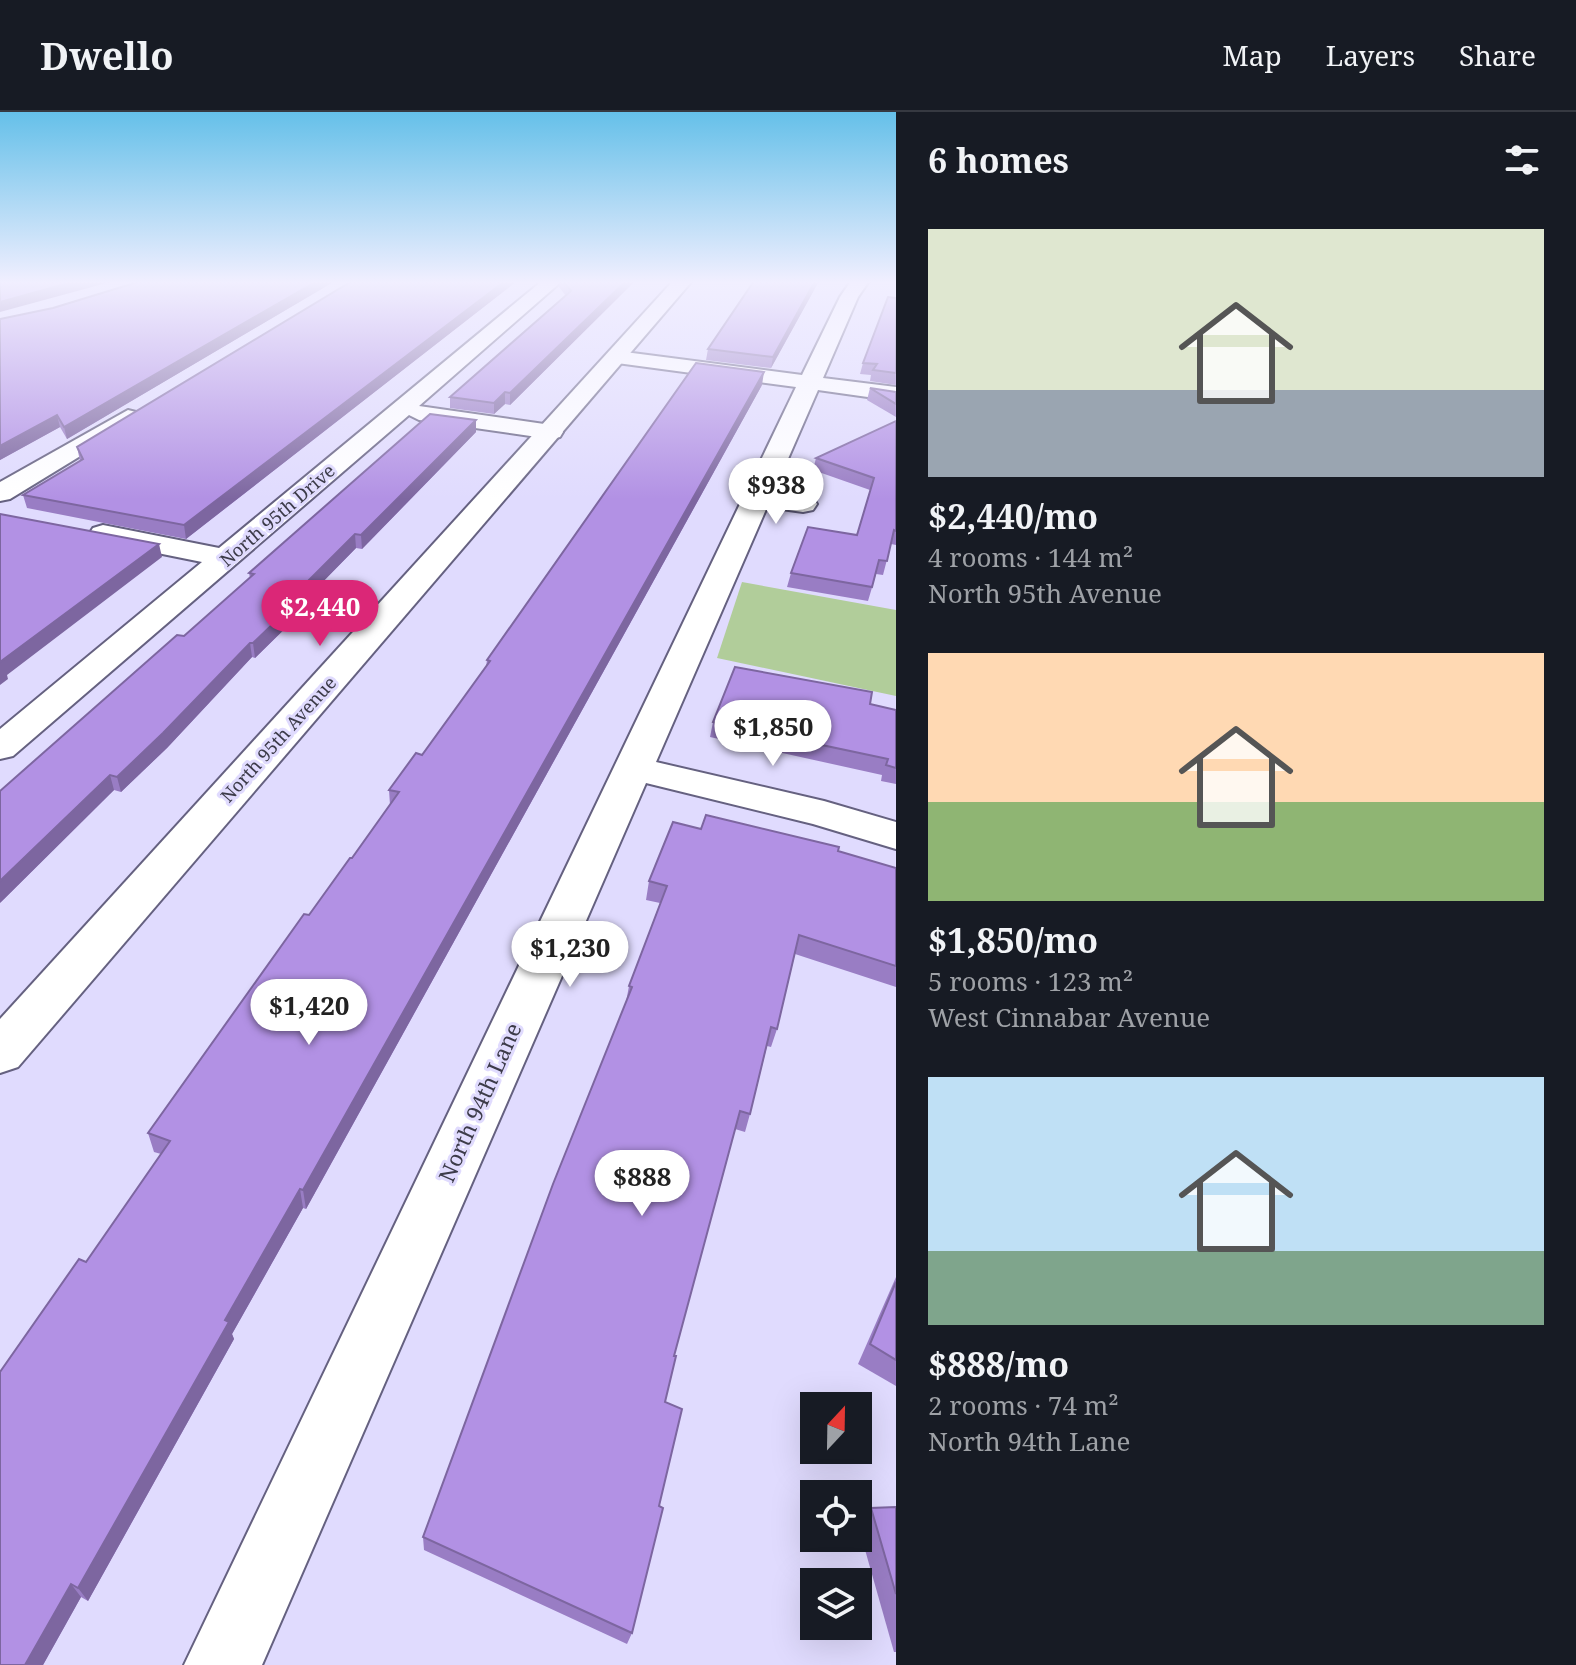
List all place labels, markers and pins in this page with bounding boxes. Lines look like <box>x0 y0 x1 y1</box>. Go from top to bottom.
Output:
pin: $938 <box>729 458 823 526</box>
pin: $2,440 <box>255 580 385 648</box>
pin: $1,850 <box>708 700 838 768</box>
pin: $1,230 <box>505 921 635 989</box>
pin: $1,420 <box>244 979 374 1047</box>
pin: $888 <box>595 1150 689 1218</box>

